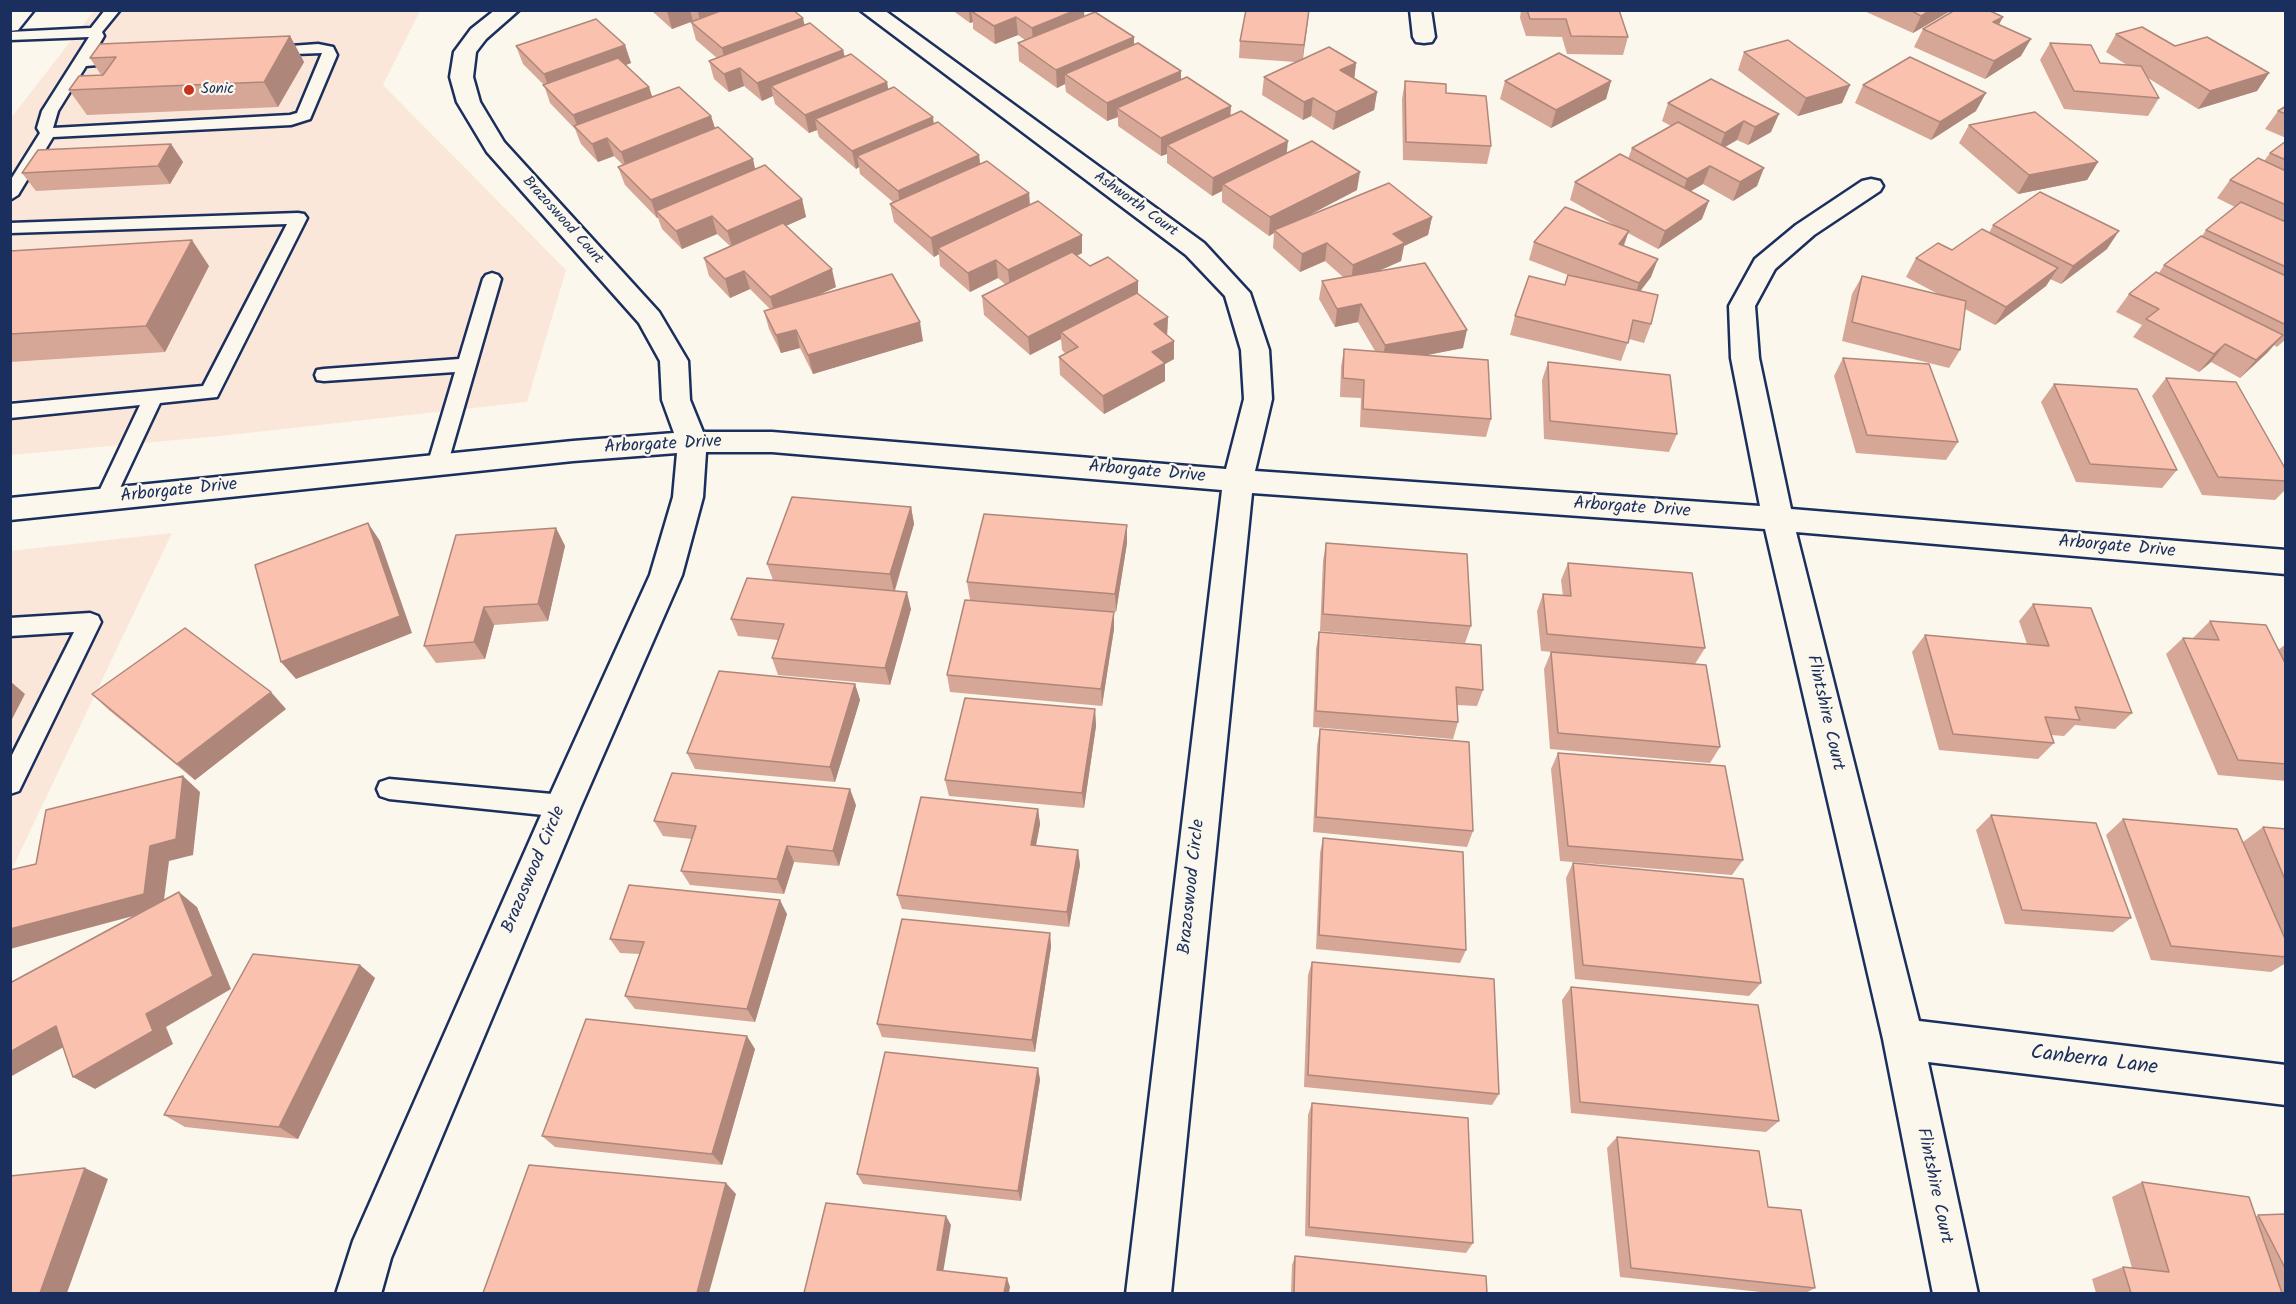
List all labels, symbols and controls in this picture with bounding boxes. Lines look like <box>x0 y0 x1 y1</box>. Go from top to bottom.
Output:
place label: Sonic <box>201 81 234 99</box>
marker: Sonic <box>182 83 196 97</box>
street label: Ashworth Court <box>1090 169 1180 241</box>
street label: Brazoswood Court <box>518 173 606 269</box>
street label: Arborgate Drive <box>604 432 722 460</box>
street label: Arborgate Drive <box>1088 457 1206 489</box>
street label: Arborgate Drive <box>120 475 238 509</box>
street label: Arborgate Drive <box>1573 494 1691 524</box>
street label: Arborgate Drive <box>2058 532 2176 564</box>
street label: Flintshire Court <box>1800 653 1848 773</box>
street label: Brazoswood Circle <box>499 803 571 937</box>
street label: Brazoswood Circle <box>1175 818 1211 956</box>
street label: Canberra Lane <box>2029 1042 2159 1082</box>
street label: Flintshire Court <box>1910 1126 1956 1246</box>

